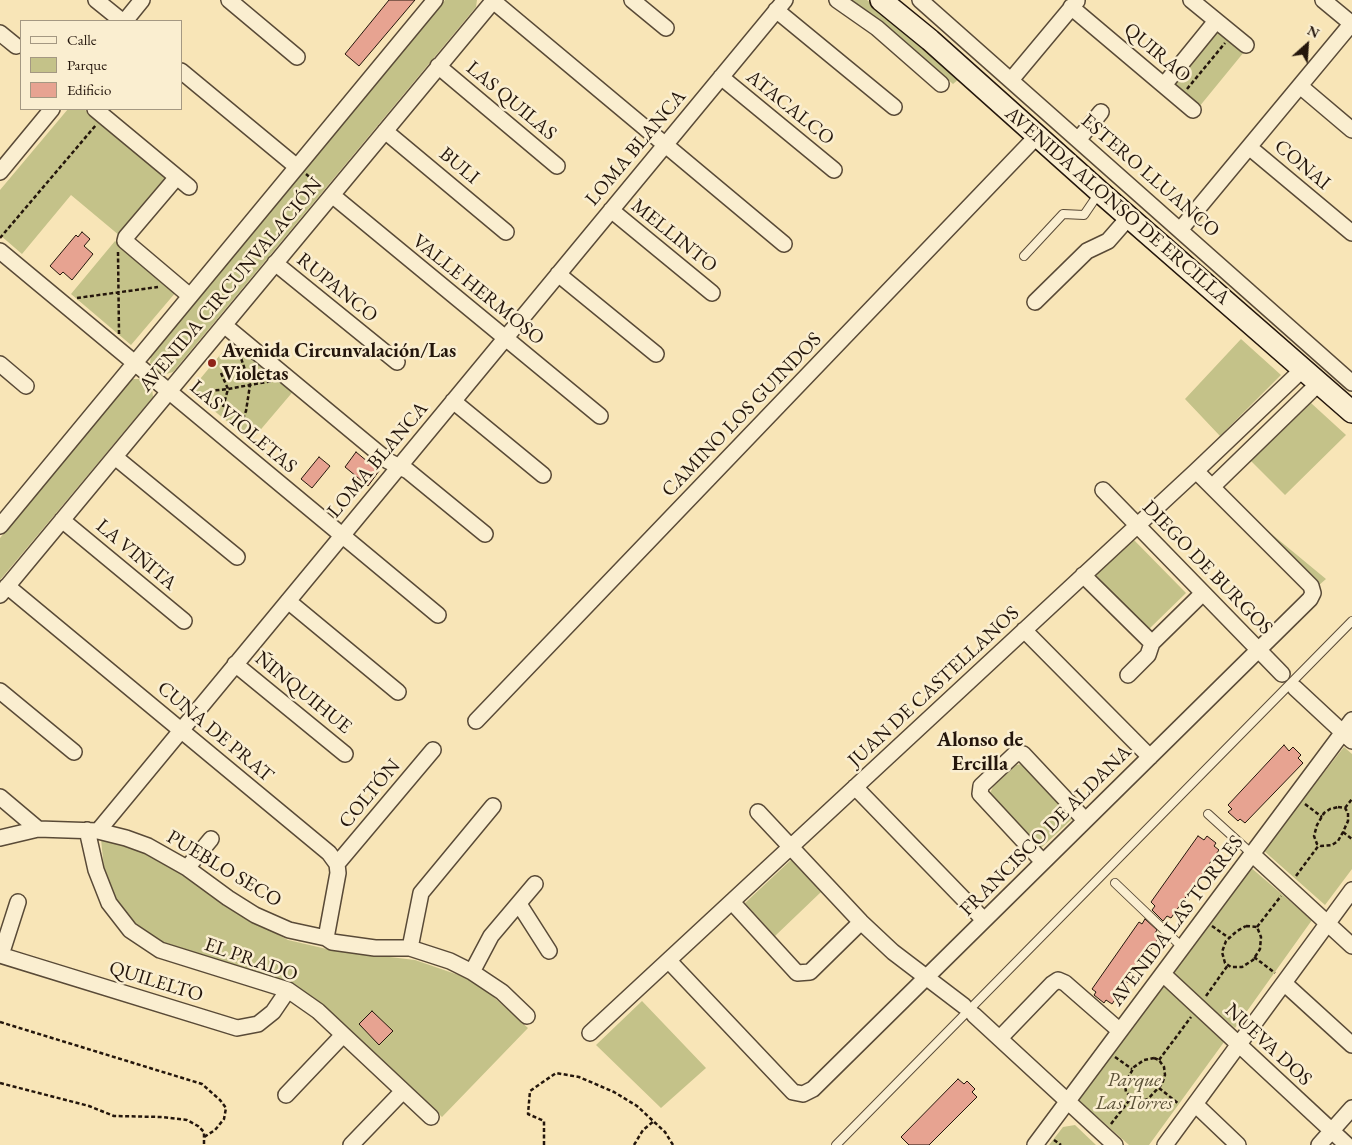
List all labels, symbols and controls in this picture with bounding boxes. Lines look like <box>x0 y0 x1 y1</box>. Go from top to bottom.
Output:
street label: QUIRAO <box>1118 18 1196 88</box>
legend <box>20 20 182 110</box>
north arrow <box>1282 20 1332 70</box>
text: N <box>1305 21 1323 42</box>
text: Calle <box>67 30 97 49</box>
text: Parque <box>67 55 107 74</box>
street label: LAS QUILAS <box>461 56 561 146</box>
street label: ATACALCO <box>741 65 839 151</box>
text: Edificio <box>67 80 111 99</box>
street label: LOMA BLANCA <box>581 85 691 211</box>
street label: AVENIDA ALONSO DE ERCILLA <box>1000 102 1234 310</box>
street label: ESTERO LLUANCO <box>1076 109 1224 243</box>
street label: CONAI <box>1269 135 1335 195</box>
street label: BULI <box>434 142 484 190</box>
street label: AVENIDA CIRCUNVALACIÓN <box>134 173 328 397</box>
street label: MELLINTO <box>626 194 722 278</box>
street label: VALLE HERMOSO <box>407 229 549 351</box>
street label: RUPANCO <box>292 248 382 328</box>
street label: CAMINO LOS GUINDOS <box>657 328 827 502</box>
place label: Avenida Circunvalación/Las Violetas <box>222 340 456 387</box>
marker: Avenida Circunvalación/Las Violetas <box>206 357 218 369</box>
street label: LAS VIOLETAS <box>185 375 301 479</box>
street label: LOMA BLANCA <box>323 397 433 523</box>
street label: DIEGO DE BURGOS <box>1137 496 1277 640</box>
street label: LA VIÑITA <box>91 514 181 596</box>
street label: JUAN DE CASTELLANOS <box>843 601 1025 773</box>
street label: ÑINQUIHUE <box>250 647 356 739</box>
street label: CUNA DE PRAT <box>152 676 278 788</box>
district label: Alonso de Ercilla <box>937 727 1023 777</box>
street label: FRANCISCO DE ALDANA <box>955 740 1137 922</box>
street label: COLTÓN <box>334 755 406 833</box>
street label: PUEBLO SECO <box>162 825 286 913</box>
street label: AVENIDA LAS TORRES <box>1105 831 1249 1011</box>
street label: EL PRADO <box>201 933 301 987</box>
street label: QUILELTO <box>106 956 206 1008</box>
street label: NUEVA DOS <box>1220 999 1316 1091</box>
park label: Parque Las Torres <box>1095 1069 1173 1116</box>

